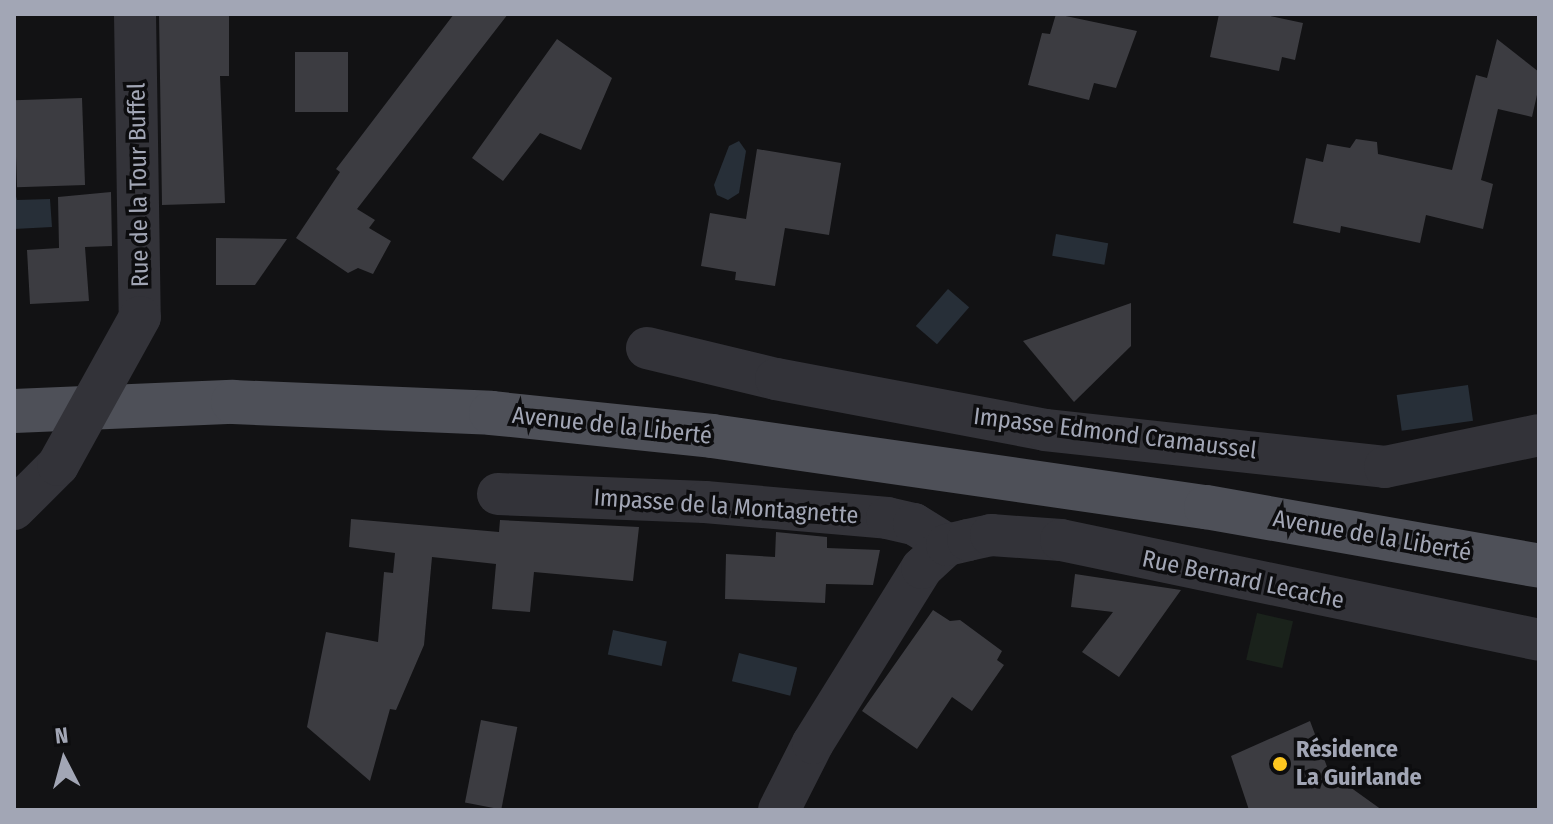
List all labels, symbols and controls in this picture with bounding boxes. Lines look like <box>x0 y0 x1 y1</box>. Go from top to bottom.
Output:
street label: Rue de la Tour Buffel <box>123 83 155 287</box>
street label: Avenue de la Liberté <box>511 401 713 451</box>
street label: Impasse Edmond Cramaussel <box>972 402 1258 466</box>
street label: Impasse de la Montagnette <box>593 483 859 531</box>
street label: Avenue de la Liberté <box>1271 504 1473 568</box>
street label: Rue Bernard Lecache <box>1139 545 1347 615</box>
north arrow <box>24 720 104 800</box>
text: N <box>53 722 69 750</box>
place label: Résidence La Guirlande <box>1296 736 1422 792</box>
marker: Résidence La Guirlande <box>1271 755 1289 773</box>

